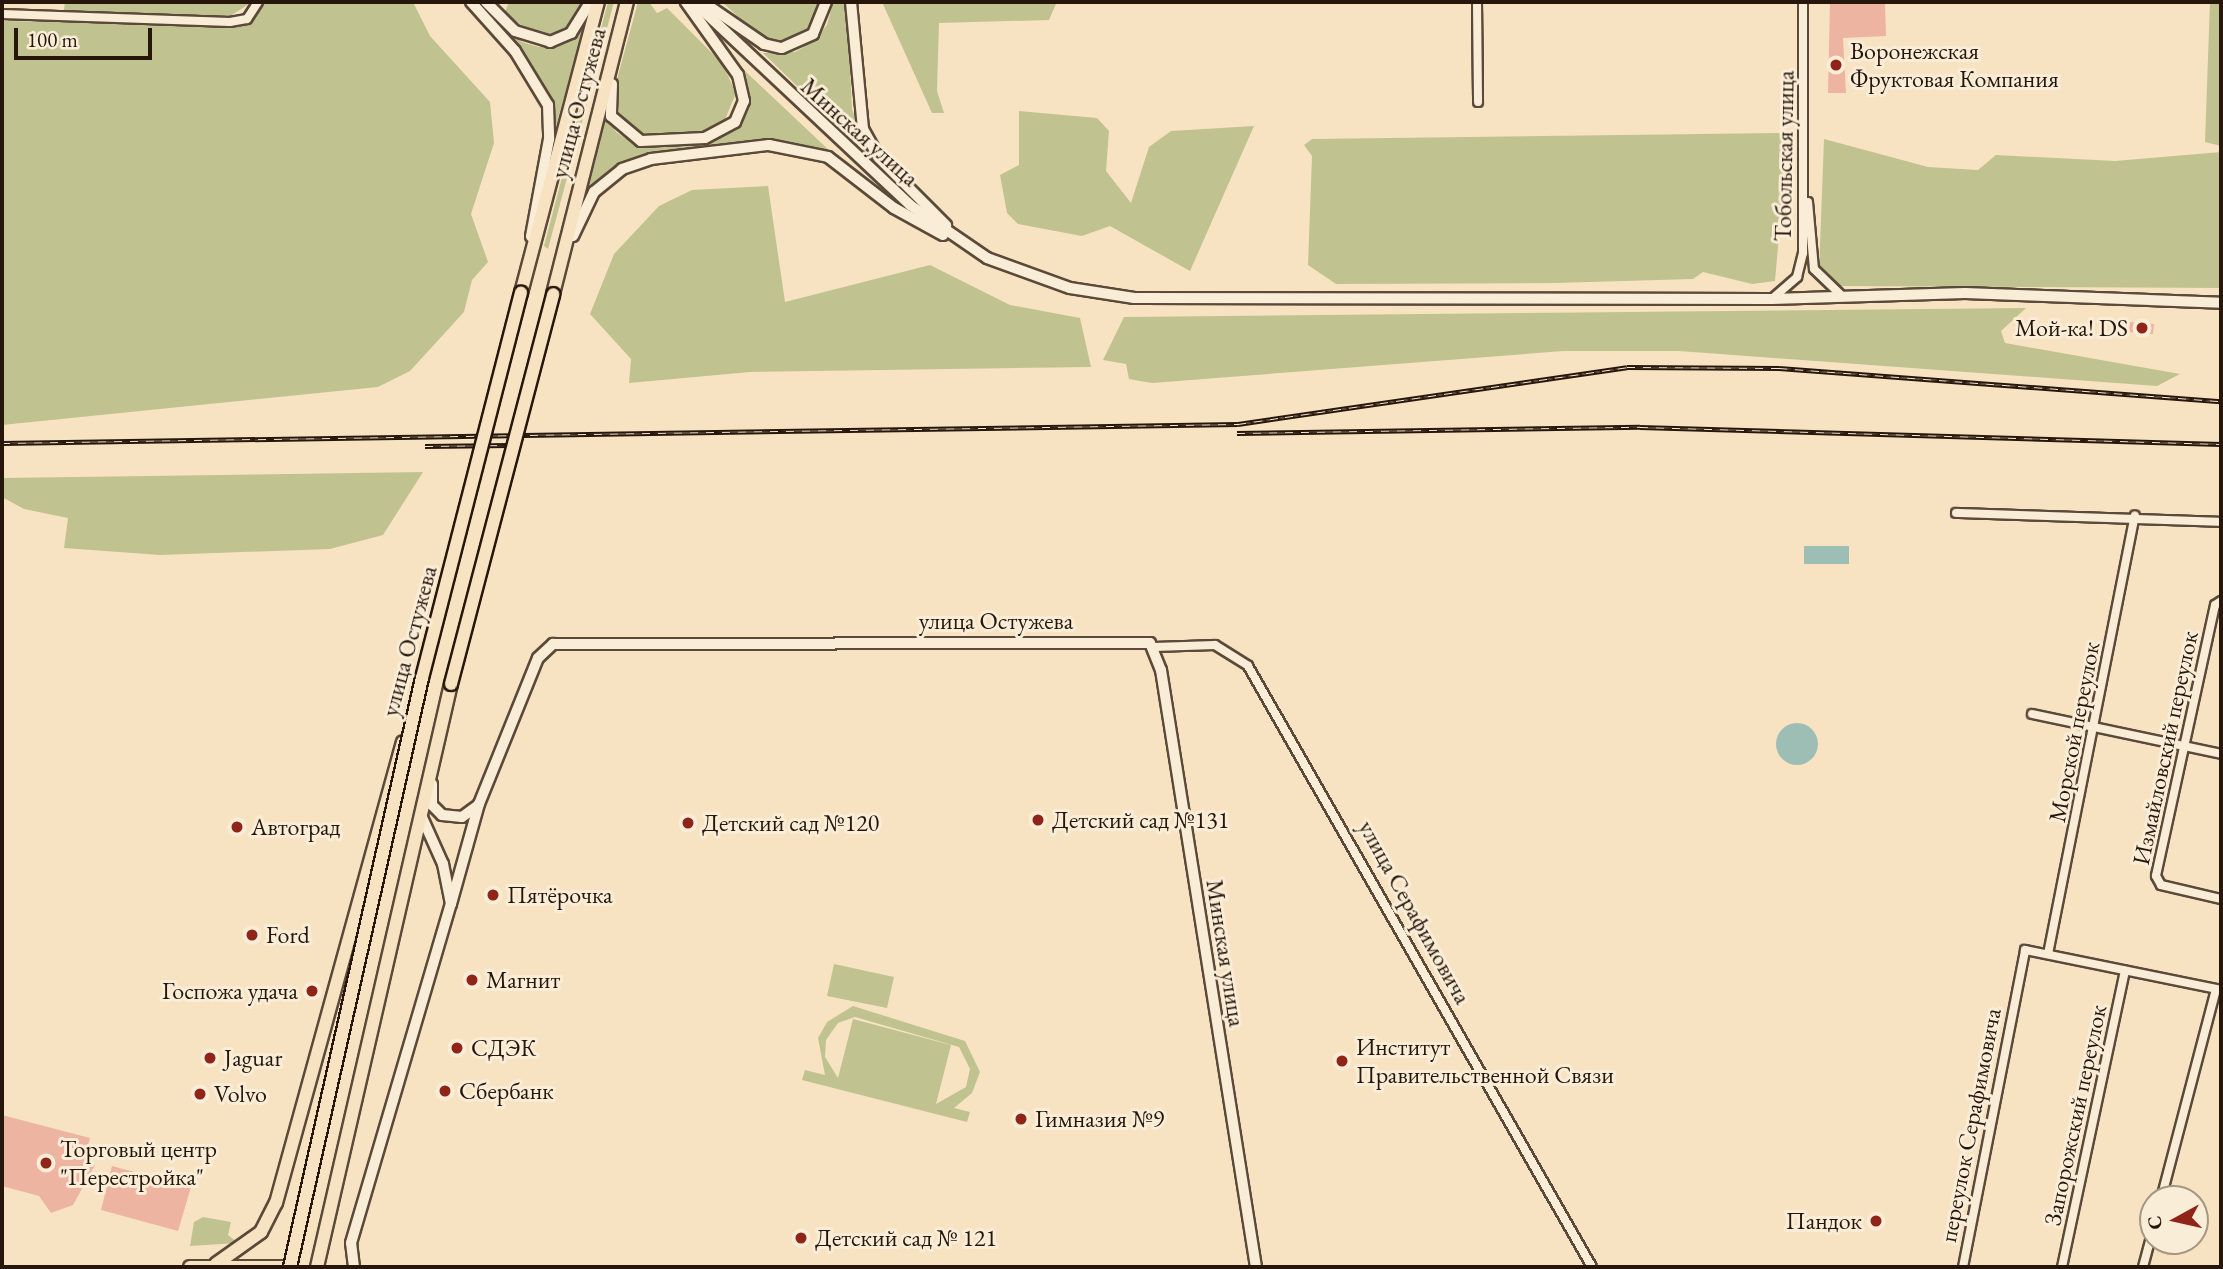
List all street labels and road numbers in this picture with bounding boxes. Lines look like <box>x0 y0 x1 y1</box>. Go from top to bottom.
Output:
street label: улица Остужева <box>544 25 612 181</box>
street label: Тобольская улица <box>1768 70 1800 242</box>
street label: Минская улица <box>795 72 925 192</box>
street label: улица Остужева <box>375 563 443 719</box>
street label: улица Остужева <box>919 607 1073 635</box>
street label: Измайловский переулок <box>2126 628 2204 868</box>
street label: Морской переулок <box>2042 639 2106 825</box>
street label: улица Серафимовича <box>1353 815 1477 1009</box>
street label: Минская улица <box>1200 877 1252 1029</box>
street label: Запорожский переулок <box>2038 1002 2112 1228</box>
street label: переулок Серафимовича <box>1933 1006 2007 1244</box>

